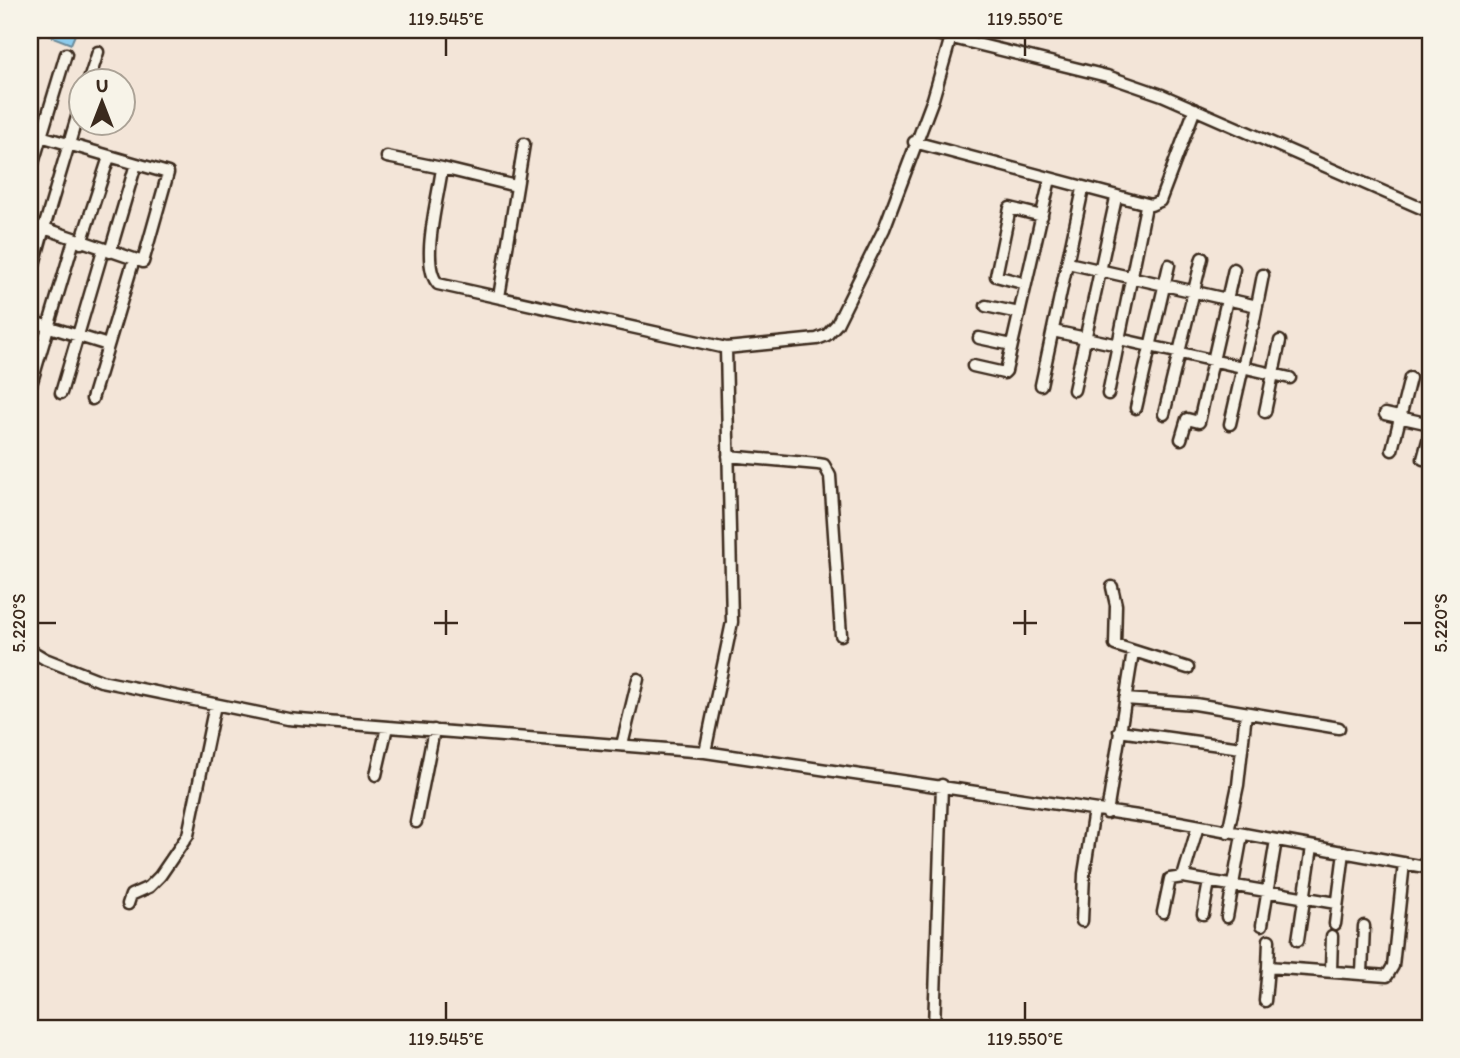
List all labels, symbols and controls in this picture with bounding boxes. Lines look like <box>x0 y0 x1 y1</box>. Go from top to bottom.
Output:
text: 119.545°E <box>408 8 484 30</box>
text: 119.550°E <box>987 8 1063 30</box>
north arrow <box>66 66 136 136</box>
text: U <box>96 74 108 97</box>
text: 5.220°S <box>8 593 30 653</box>
text: 5.220°S <box>1430 593 1452 653</box>
text: 119.545°E <box>408 1028 484 1050</box>
text: 119.550°E <box>987 1028 1063 1050</box>

